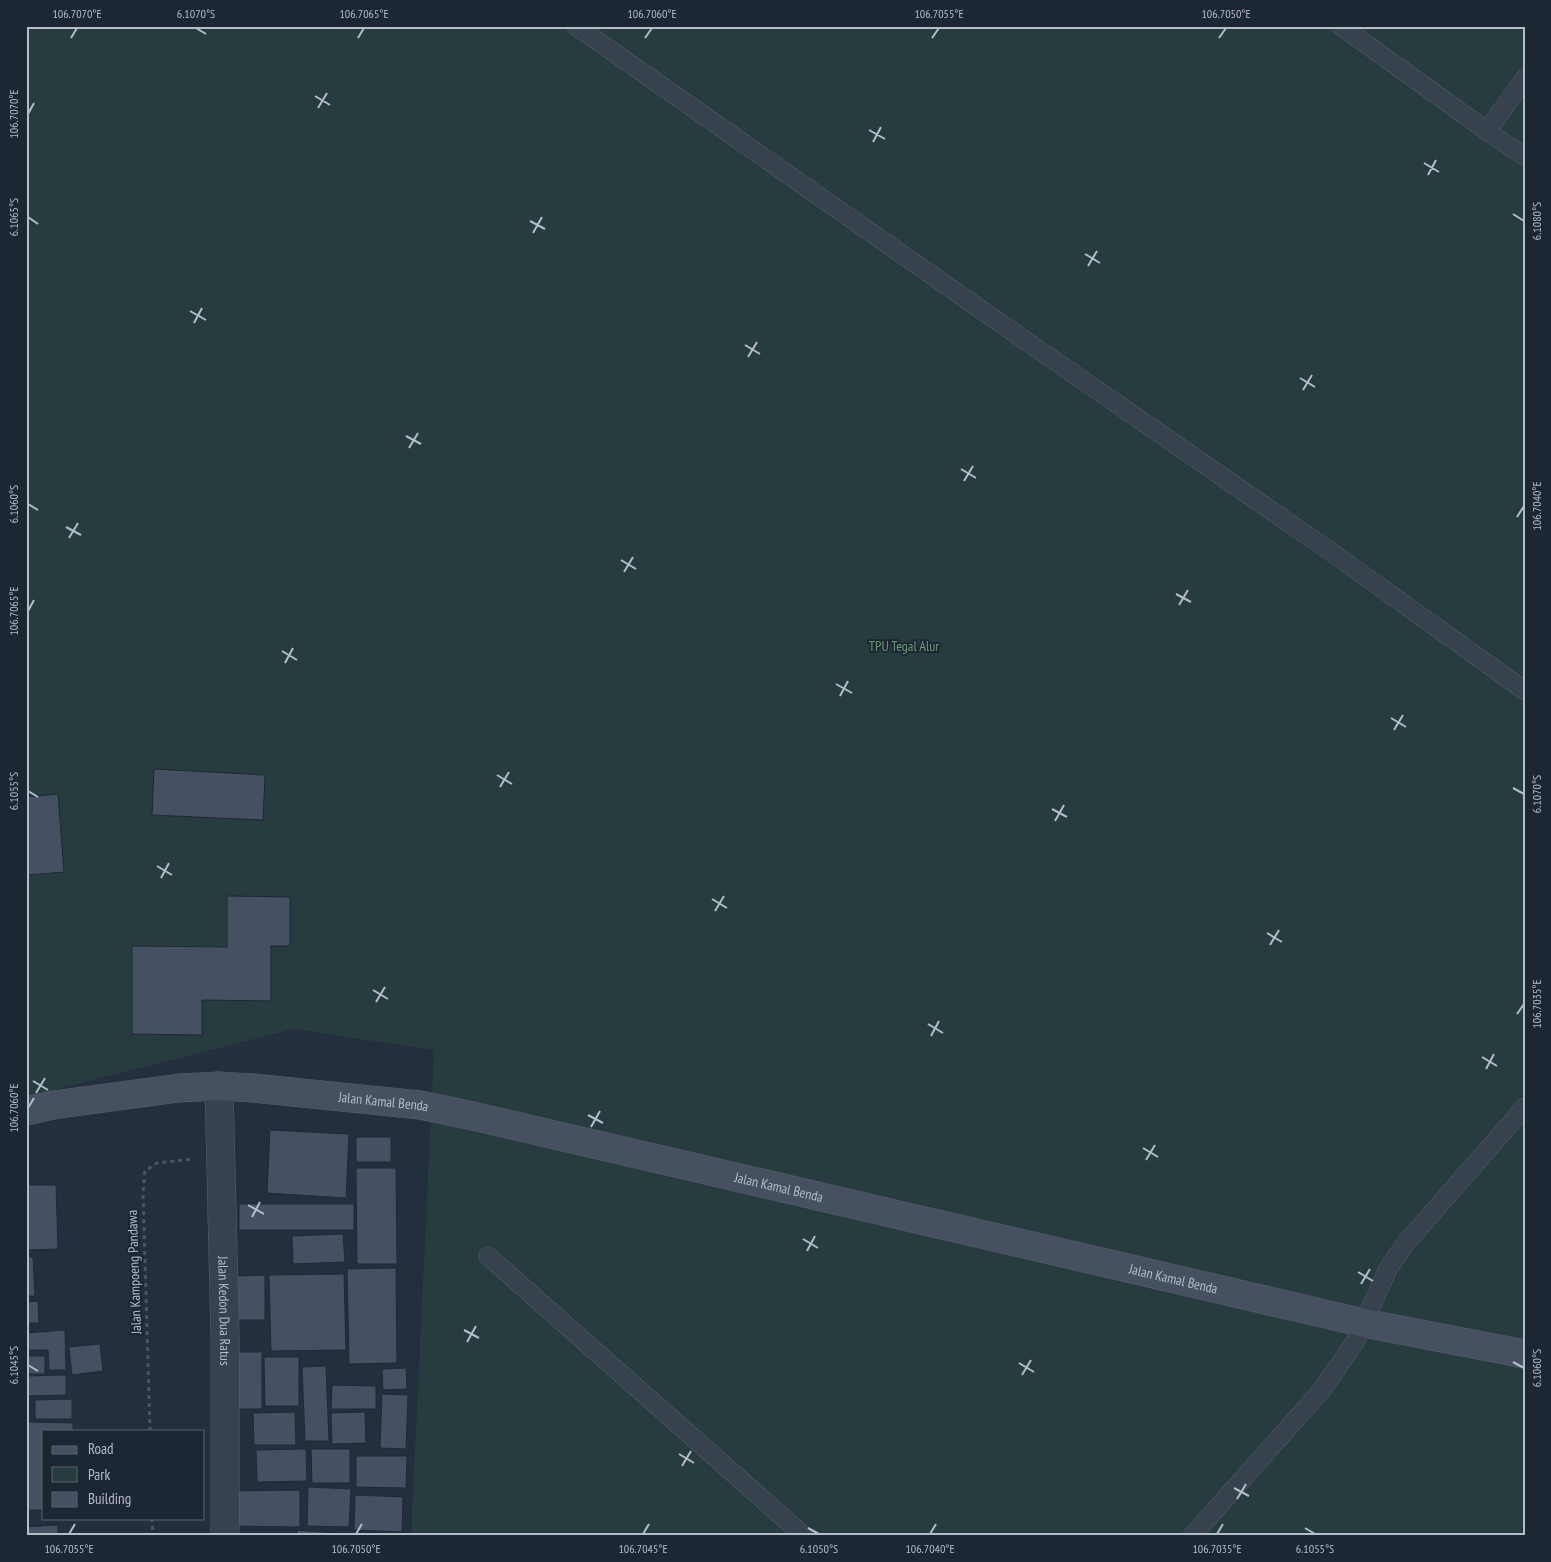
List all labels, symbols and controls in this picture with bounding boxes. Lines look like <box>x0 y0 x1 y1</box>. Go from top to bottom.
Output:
text: 106.7070°E <box>52 6 102 21</box>
text: 6.1070°S <box>177 6 215 21</box>
text: 106.7065°E <box>339 6 389 21</box>
text: 106.7060°E <box>627 6 677 21</box>
text: 106.7055°E <box>914 6 964 21</box>
text: 106.7050°E <box>1201 6 1251 21</box>
text: 106.7070°E <box>6 89 21 139</box>
text: 6.1065°S <box>6 198 21 236</box>
text: 6.1080°S <box>1529 202 1544 240</box>
text: 106.7040°E <box>1529 481 1544 531</box>
text: 6.1060°S <box>6 485 21 523</box>
text: 106.7065°E <box>6 586 21 636</box>
park label: TPU Tegal Alur <box>869 637 939 655</box>
text: 6.1055°S <box>6 772 21 810</box>
text: 6.1070°S <box>1529 775 1544 813</box>
text: 106.7035°E <box>1529 979 1544 1029</box>
text: 106.7060°E <box>6 1083 21 1133</box>
street label: Jalan Kamal Benda <box>337 1088 430 1116</box>
street label: Jalan Kamal Benda <box>732 1168 825 1206</box>
street label: Jalan Kampoeng Pandawa <box>123 1209 145 1336</box>
street label: Jalan Kedon Dua Ratus <box>214 1255 234 1366</box>
street label: Jalan Kamal Benda <box>1126 1260 1220 1298</box>
text: 6.1045°S <box>6 1346 21 1384</box>
text: 6.1060°S <box>1529 1349 1544 1387</box>
legend <box>42 1430 205 1520</box>
text: Road <box>88 1439 114 1458</box>
text: Park <box>88 1465 110 1484</box>
text: Building <box>88 1489 131 1508</box>
text: 106.7055°E <box>44 1541 94 1556</box>
text: 106.7050°E <box>331 1541 381 1556</box>
text: 106.7045°E <box>618 1541 668 1556</box>
text: 6.1050°S <box>800 1541 838 1556</box>
text: 106.7040°E <box>905 1541 955 1556</box>
text: 106.7035°E <box>1192 1541 1242 1556</box>
text: 6.1055°S <box>1296 1541 1334 1556</box>

